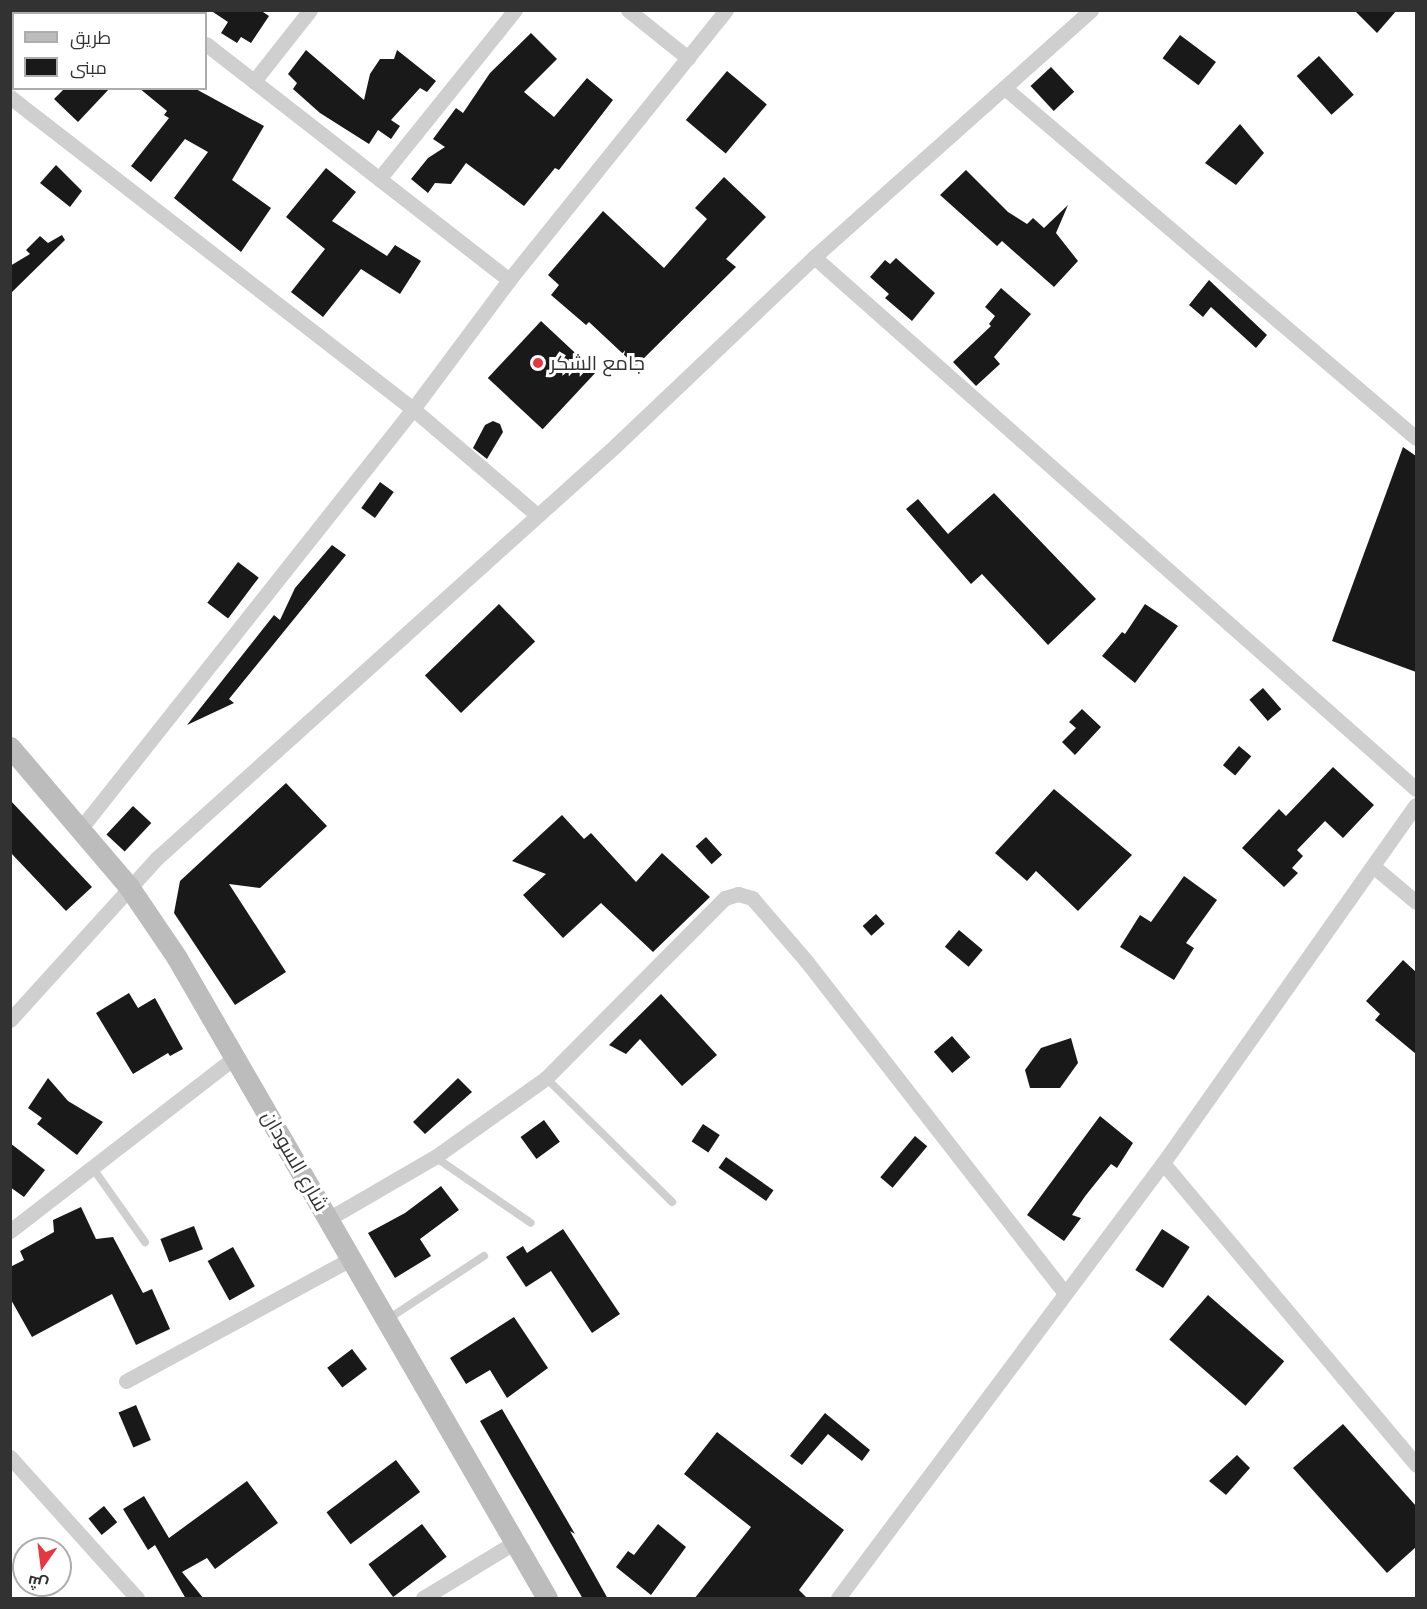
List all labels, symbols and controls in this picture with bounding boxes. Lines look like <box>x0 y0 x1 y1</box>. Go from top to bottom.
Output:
legend <box>12 12 207 90</box>
text: طريق <box>70 27 111 49</box>
text: مبنى <box>70 57 107 79</box>
place label: جامع الشكر <box>550 351 645 375</box>
marker: جامع الشكر <box>531 356 545 370</box>
street label: شارع السودان <box>257 1107 333 1215</box>
north arrow <box>12 1537 72 1597</box>
text: ش <box>26 1571 50 1595</box>

